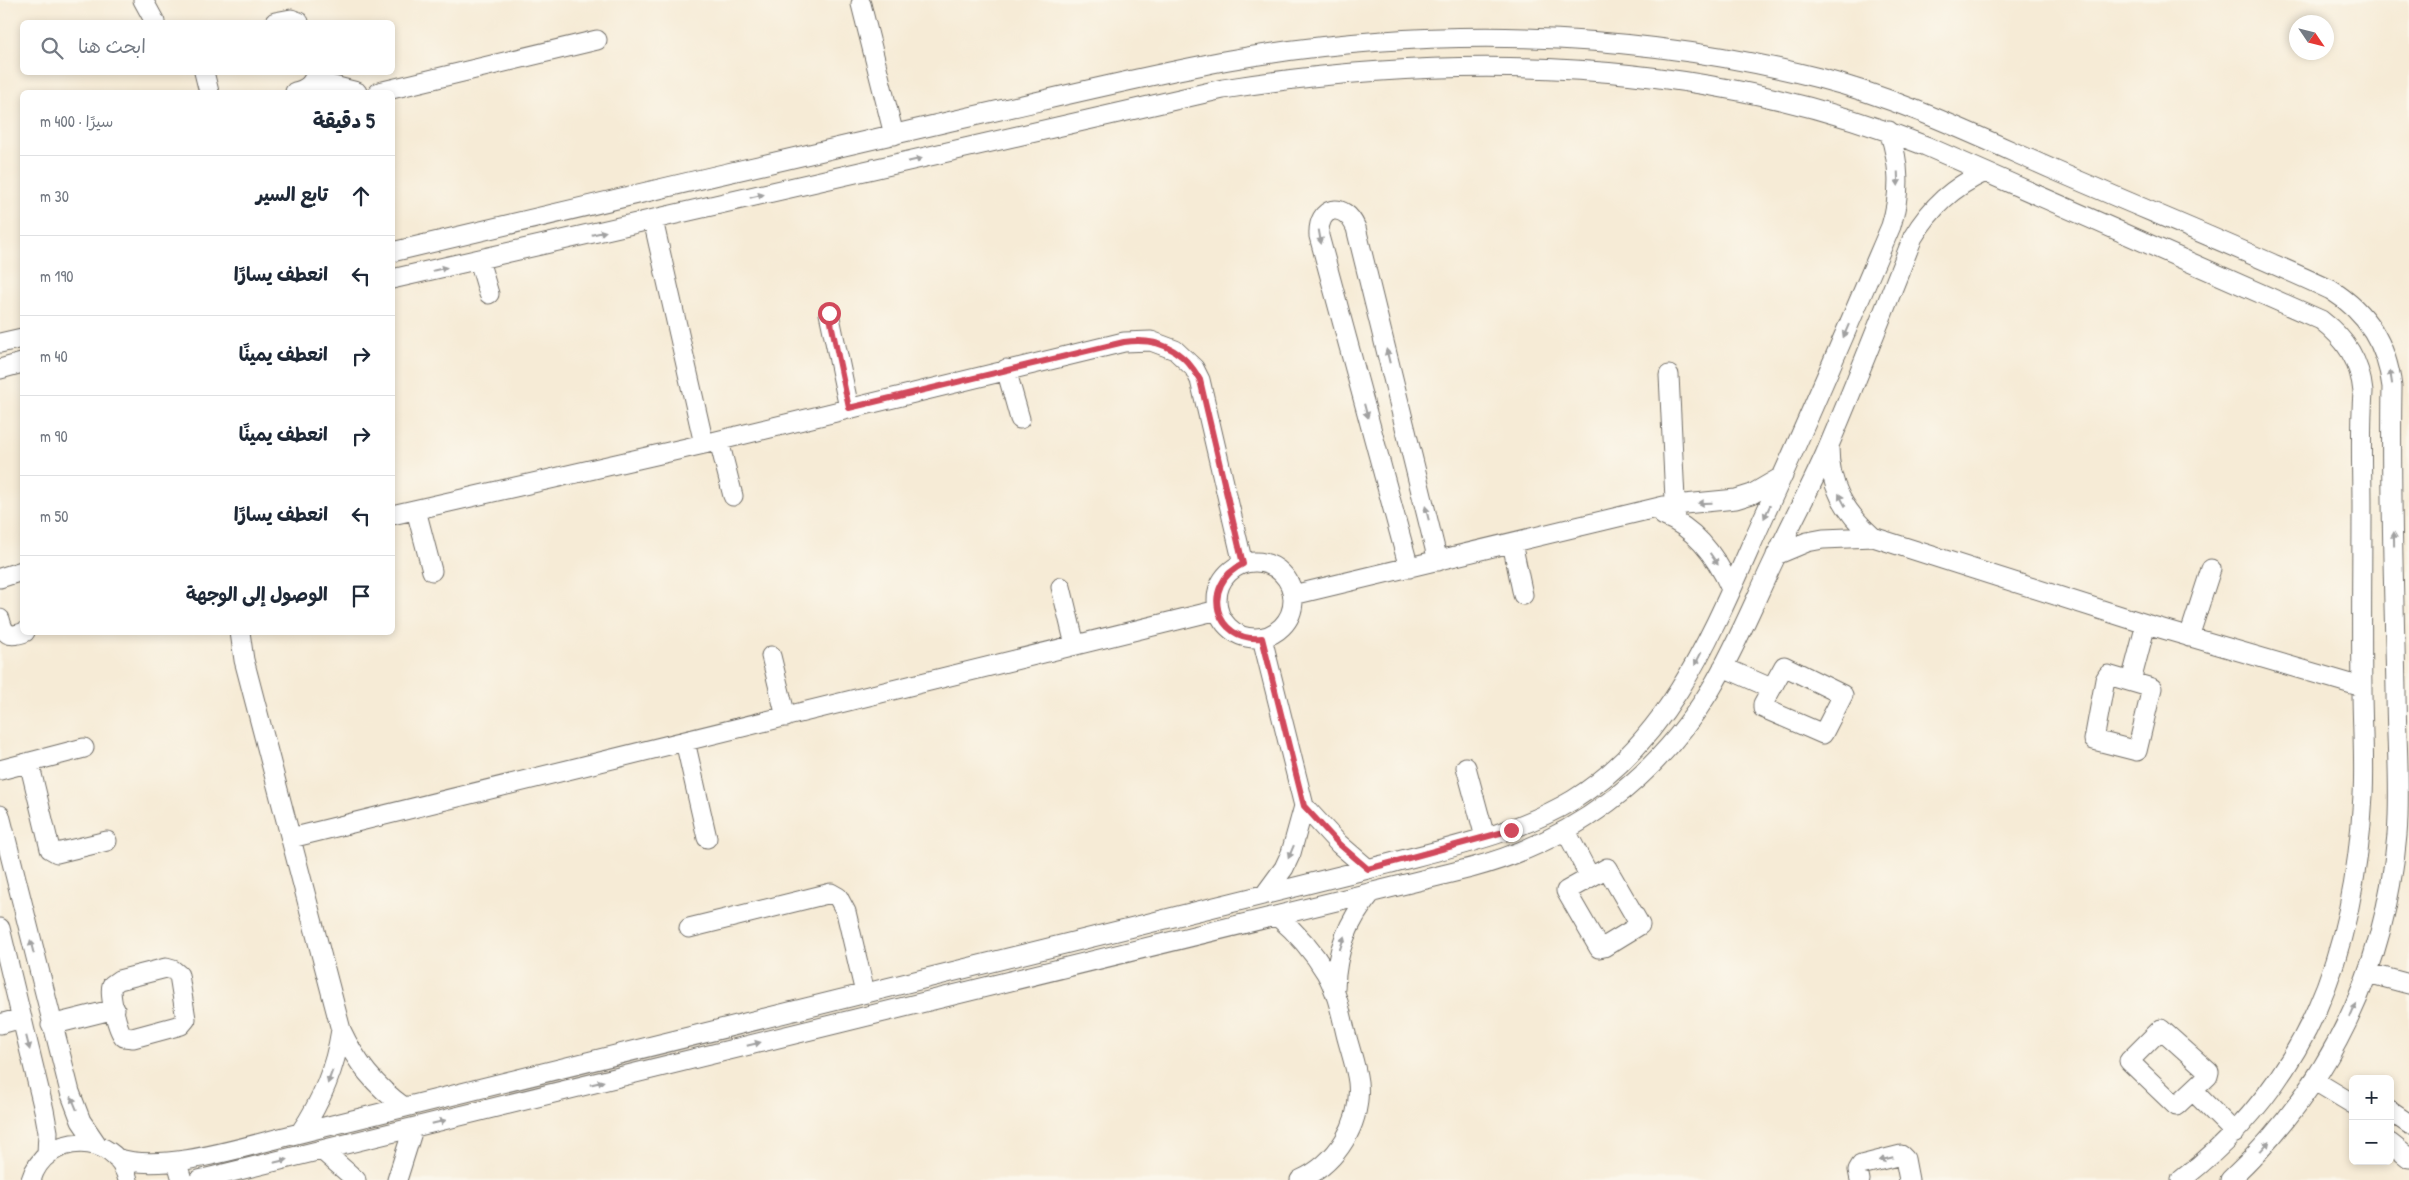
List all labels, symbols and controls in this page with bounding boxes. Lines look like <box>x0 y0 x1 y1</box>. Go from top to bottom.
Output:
north arrow <box>2289 15 2334 60</box>
search box <box>20 20 395 75</box>
text: ابحث هنا <box>78 33 146 59</box>
icon: search <box>38 34 66 62</box>
text: 5 دقيقة <box>313 106 375 135</box>
text: سيرًا · 400 m <box>40 110 113 132</box>
one-way arrow <box>908 156 923 164</box>
one-way arrow <box>1894 171 1902 187</box>
text: تابع السير <box>256 181 328 207</box>
icon: ahead <box>347 182 375 210</box>
text: 30 m <box>40 185 69 207</box>
one-way arrow <box>749 192 764 200</box>
one-way arrow <box>591 229 606 237</box>
one-way arrow <box>1316 229 1324 245</box>
text: انعطف يسارًا <box>234 261 328 287</box>
icon: left <box>347 262 375 290</box>
text: 190 m <box>40 265 73 287</box>
one-way arrow <box>433 265 448 273</box>
route start <box>818 302 841 325</box>
one-way arrow <box>1841 324 1849 338</box>
text: انعطف يمينًا <box>239 341 328 367</box>
icon: right <box>347 342 375 370</box>
text: 40 m <box>40 345 68 367</box>
one-way arrow <box>1383 348 1391 363</box>
one-way arrow <box>2386 368 2394 384</box>
one-way arrow <box>1363 403 1371 418</box>
text: انعطف يمينًا <box>239 421 328 447</box>
icon: right <box>347 422 375 450</box>
text: 90 m <box>40 425 68 447</box>
one-way arrow <box>1837 494 1846 507</box>
one-way arrow <box>1697 499 1713 507</box>
text: انعطف يسارًا <box>234 501 328 527</box>
icon: left <box>347 502 375 530</box>
text: 50 m <box>40 505 69 527</box>
one-way arrow <box>1762 505 1770 519</box>
one-way arrow <box>1423 506 1431 521</box>
one-way arrow <box>2390 531 2398 547</box>
one-way arrow <box>1709 552 1719 566</box>
text: الوصول إلى الوجهة <box>186 581 328 607</box>
icon: arrive <box>347 582 375 610</box>
one-way arrow <box>1694 652 1702 666</box>
route end <box>1500 819 1523 842</box>
one-way arrow <box>1286 845 1294 859</box>
one-way arrow <box>1339 935 1346 950</box>
one-way arrow <box>28 939 36 954</box>
one-way arrow <box>2349 1002 2357 1017</box>
one-way arrow <box>24 1036 32 1051</box>
one-way arrow <box>747 1040 762 1048</box>
one-way arrow <box>326 1070 334 1085</box>
map controls <box>2349 1075 2394 1165</box>
button: + <box>2349 1075 2394 1120</box>
one-way arrow <box>589 1079 604 1087</box>
one-way arrow <box>70 1096 77 1111</box>
one-way arrow <box>431 1118 446 1126</box>
button: − <box>2349 1120 2394 1165</box>
one-way arrow <box>2259 1140 2271 1152</box>
one-way arrow <box>1879 1155 1894 1163</box>
one-way arrow <box>273 1157 288 1165</box>

